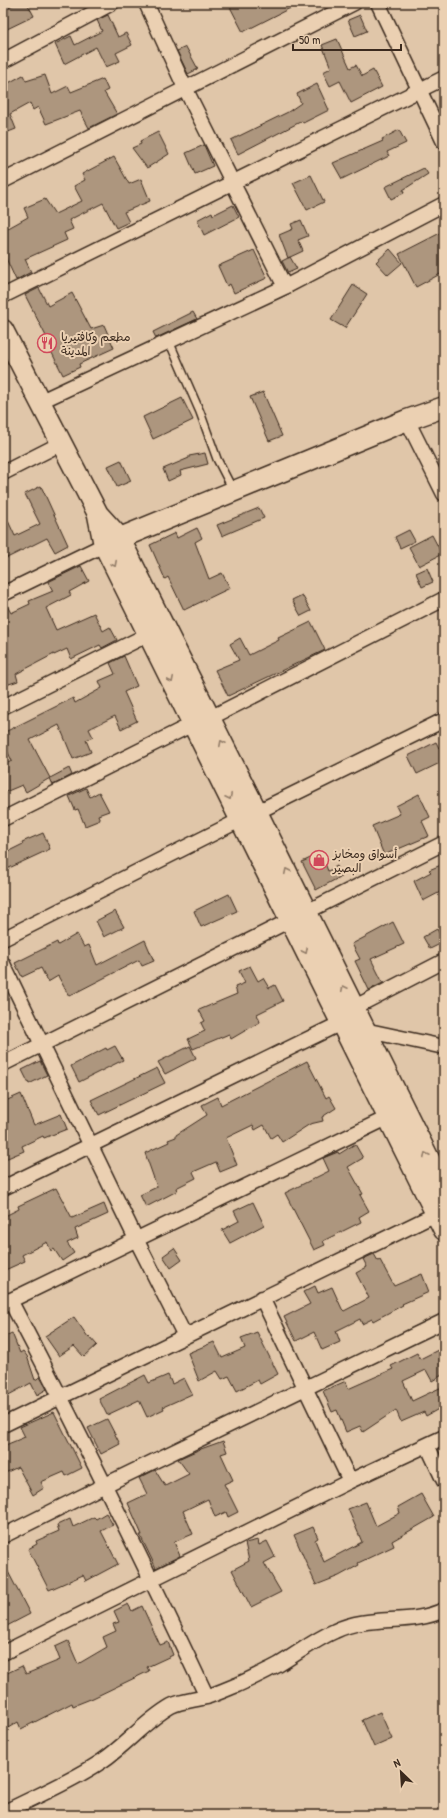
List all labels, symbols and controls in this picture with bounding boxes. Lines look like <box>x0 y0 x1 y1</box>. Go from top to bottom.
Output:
scale bar <box>293 26 401 52</box>
text: 50 m <box>299 31 320 48</box>
place label: مطعم وكافتيريا المدينة <box>61 328 131 359</box>
restaurant icon: مطعم وكافتيريا المدينة <box>36 332 58 354</box>
one-way arrow <box>109 559 116 567</box>
one-way arrow <box>167 676 174 683</box>
one-way arrow <box>219 739 227 747</box>
one-way arrow <box>224 792 232 800</box>
place label: أسواق ومخابز البصير <box>332 845 397 876</box>
shop icon: أسواق ومخابز البصير <box>308 849 330 871</box>
one-way arrow <box>284 868 291 876</box>
one-way arrow <box>300 947 308 954</box>
one-way arrow <box>341 985 348 992</box>
one-way arrow <box>424 1151 431 1159</box>
north arrow <box>381 1752 421 1792</box>
text: N <box>391 1755 403 1771</box>

